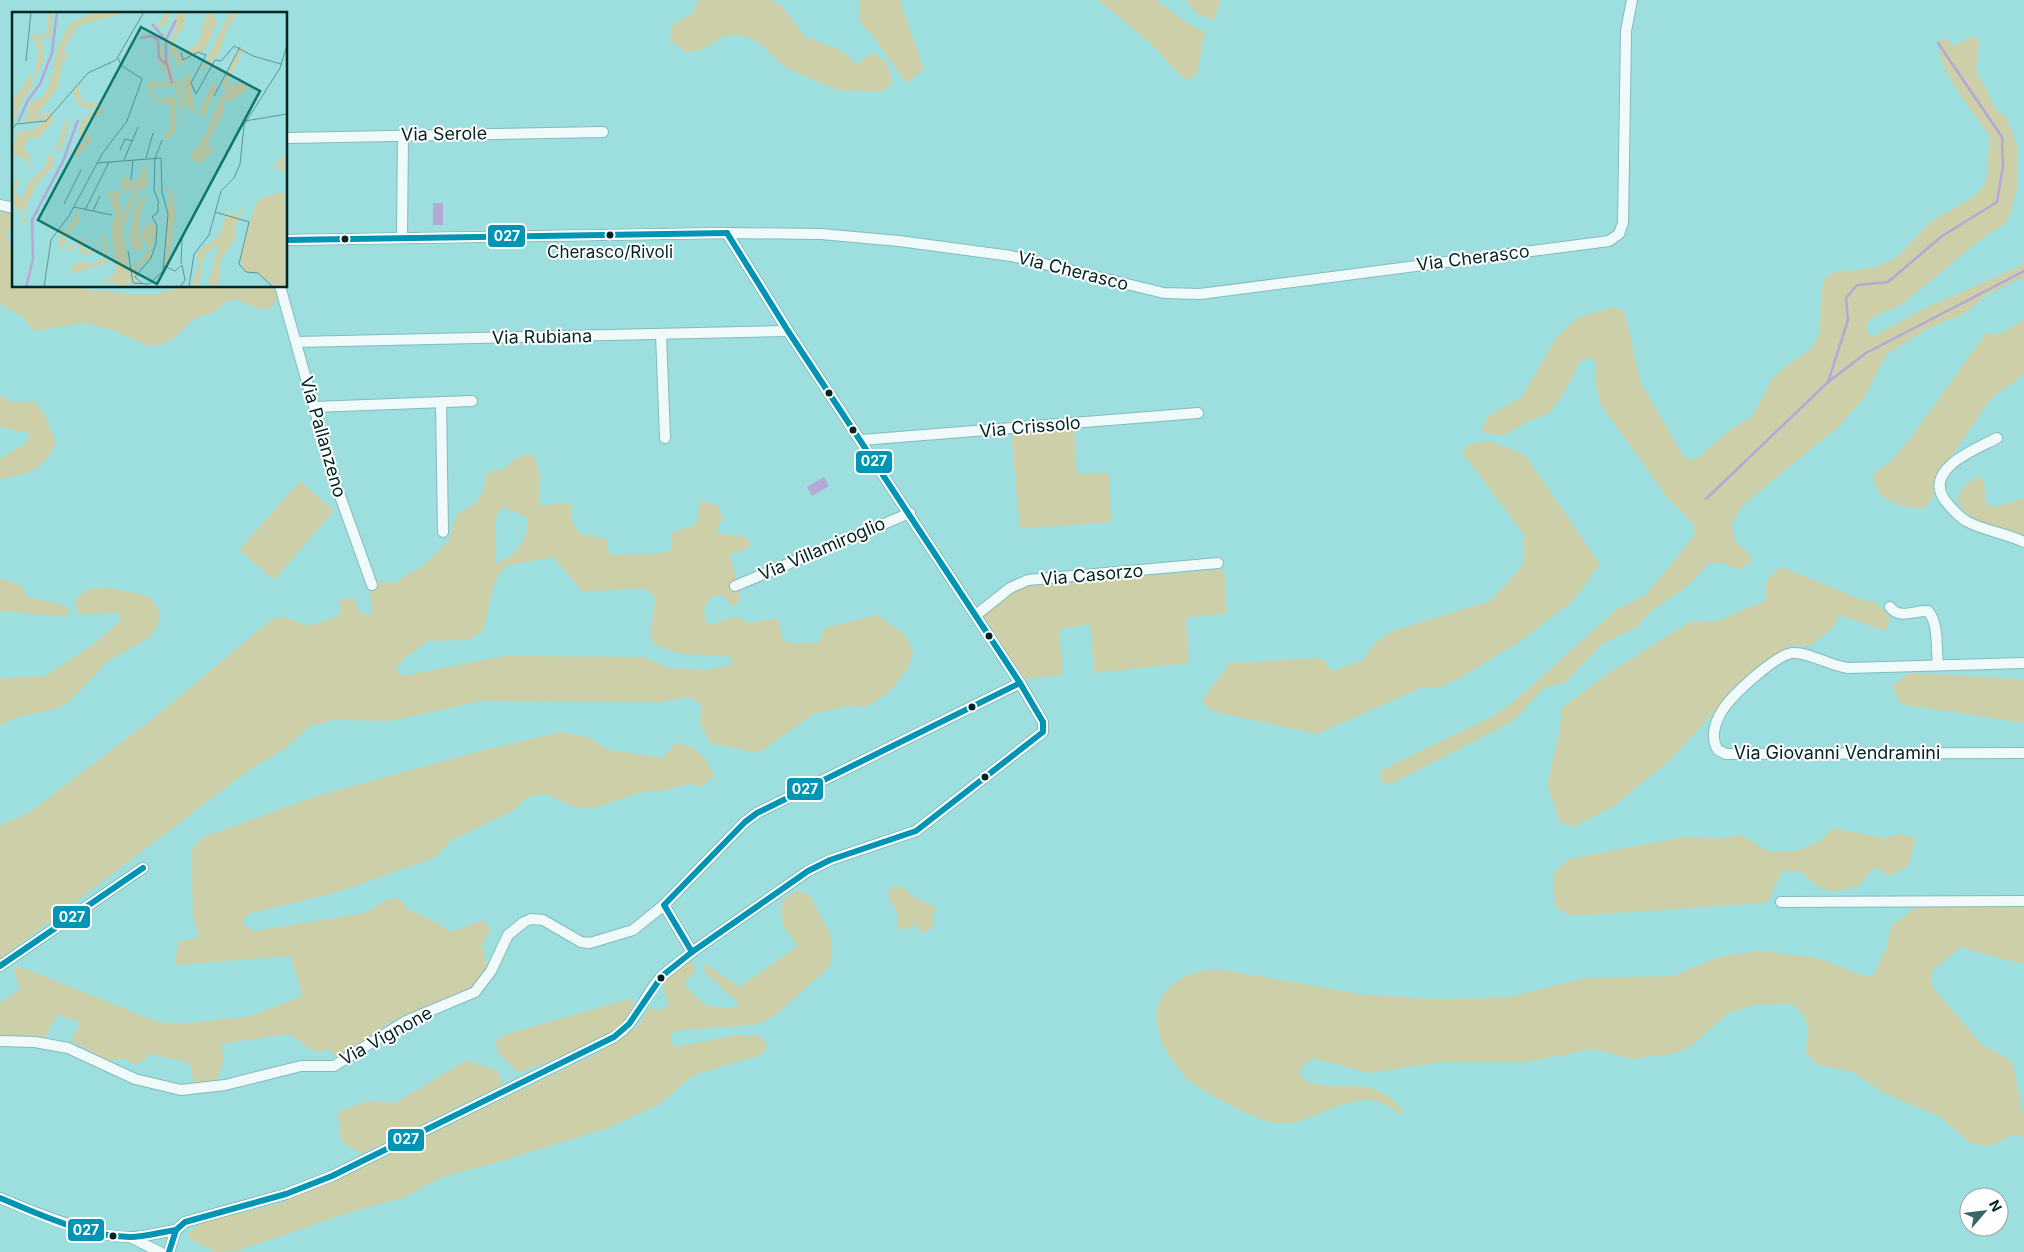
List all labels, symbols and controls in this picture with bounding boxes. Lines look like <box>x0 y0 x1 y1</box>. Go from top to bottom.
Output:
inset map <box>12 12 288 288</box>
street label: Via Serole <box>401 122 487 145</box>
line badge: 027 <box>487 224 526 248</box>
text: 027 <box>494 227 520 244</box>
marker: Cherasco/Rivoli <box>605 230 615 240</box>
unlabelled marker <box>340 234 350 244</box>
street label: Via Cherasco <box>1415 240 1531 275</box>
place label: Cherasco/Rivoli <box>547 242 673 262</box>
street label: Via Cherasco <box>1015 247 1131 294</box>
street label: Via Rubiana <box>492 325 592 348</box>
street label: Via Pallanzeno <box>296 374 351 500</box>
unlabelled marker <box>824 388 834 398</box>
street label: Via Crissolo <box>978 412 1081 441</box>
unlabelled marker <box>848 425 858 435</box>
line badge: 027 <box>855 450 893 474</box>
text: 027 <box>861 452 887 469</box>
street label: Via Villamiroglio <box>755 512 888 585</box>
street label: Via Casorzo <box>1040 560 1144 589</box>
unlabelled marker <box>984 631 994 641</box>
unlabelled marker <box>967 702 977 712</box>
street label: Via Giovanni Vendramini <box>1734 742 1940 763</box>
unlabelled marker <box>980 772 990 782</box>
line badge: 027 <box>786 777 824 801</box>
text: 027 <box>792 780 818 797</box>
line badge: 027 <box>52 905 91 929</box>
text: 027 <box>59 908 85 925</box>
unlabelled marker <box>656 973 666 983</box>
street label: Via Vignone <box>336 1002 436 1070</box>
line badge: 027 <box>387 1128 425 1152</box>
text: 027 <box>393 1130 419 1147</box>
north arrow <box>1959 1187 2009 1237</box>
text: N <box>1986 1197 2006 1214</box>
line badge: 027 <box>67 1218 105 1242</box>
text: 027 <box>73 1221 99 1238</box>
unlabelled marker <box>108 1231 118 1241</box>

